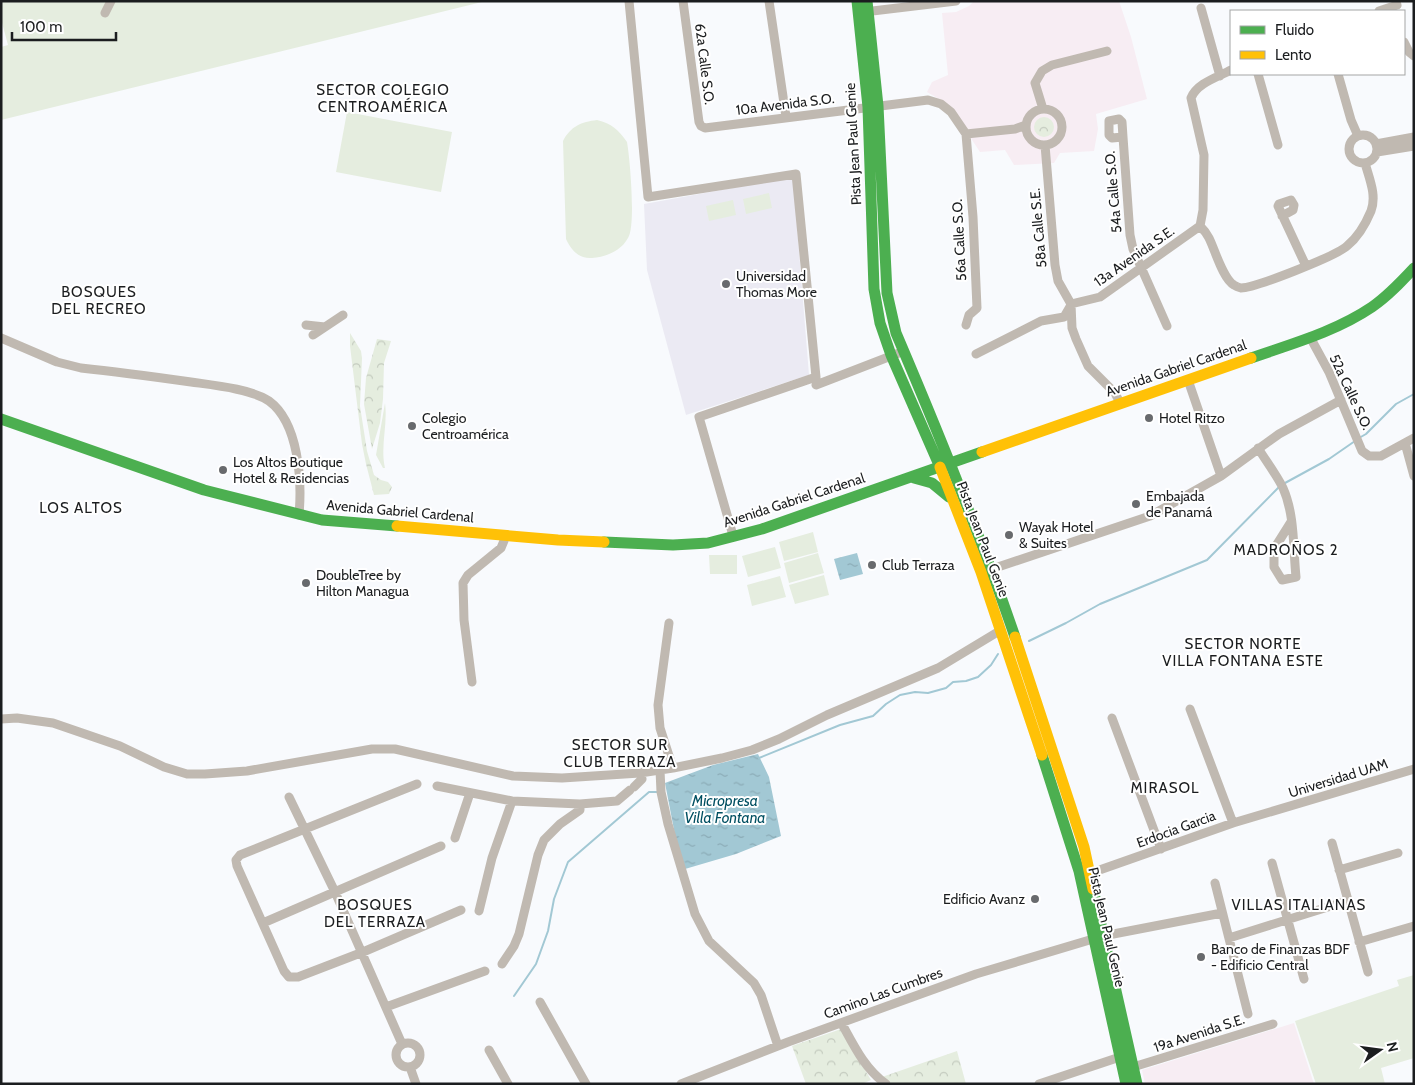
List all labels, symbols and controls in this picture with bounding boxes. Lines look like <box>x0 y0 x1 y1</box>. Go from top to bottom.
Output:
scale bar <box>12 10 116 42</box>
legend <box>1230 10 1405 75</box>
text: 100 m <box>20 18 62 36</box>
text: Fluido <box>1275 21 1314 39</box>
street label: 62a Calle S.O. <box>691 22 719 106</box>
text: Lento <box>1275 46 1312 64</box>
district label: SECTOR COLEGIO CENTROAMÉRICA <box>316 81 450 116</box>
street label: Pista Jean Paul Genie <box>841 82 865 206</box>
street label: 10a Avenida S.O. <box>735 89 835 119</box>
street label: 54a Calle S.O. <box>1100 150 1126 234</box>
street label: 58a Calle S.E. <box>1026 187 1050 269</box>
street label: 56a Calle S.O. <box>948 199 970 281</box>
street label: 13a Avenida S.E. <box>1090 222 1178 290</box>
place label: Universidad Thomas More <box>736 267 817 301</box>
marker: Universidad Thomas More <box>720 278 732 290</box>
district label: BOSQUES DEL RECREO <box>51 283 147 318</box>
street label: Avenida Gabriel Cardenal <box>1103 335 1249 401</box>
street label: 52a Calle S.O. <box>1326 351 1376 433</box>
place label: Colegio Centroamérica <box>422 409 509 443</box>
place label: Hotel Ritzo <box>1159 409 1225 427</box>
marker: Hotel Ritzo <box>1143 412 1155 424</box>
marker: Colegio Centroamérica <box>406 420 418 432</box>
place label: Los Altos Boutique Hotel & Residencias <box>233 453 349 487</box>
marker: Los Altos Boutique Hotel & Residencias <box>217 464 229 476</box>
street label: Avenida Gabriel Cardenal <box>721 468 868 531</box>
street label: Pista Jean Paul Genie <box>953 479 1013 599</box>
place label: Embajada de Panamá <box>1146 487 1212 521</box>
street label: Avenida Gabriel Cardenal <box>326 496 475 526</box>
marker: Embajada de Panamá <box>1130 498 1142 510</box>
district label: LOS ALTOS <box>39 499 123 517</box>
place label: Wayak Hotel & Suites <box>1019 518 1094 552</box>
marker: Wayak Hotel & Suites <box>1003 529 1015 541</box>
district label: MADROÑOS 2 <box>1233 541 1339 559</box>
place label: Club Terraza <box>882 556 955 574</box>
marker: Club Terraza <box>866 559 878 571</box>
place label: DoubleTree by Hilton Managua <box>316 566 409 600</box>
marker: DoubleTree by Hilton Managua <box>300 577 312 589</box>
district label: SECTOR NORTE VILLA FONTANA ESTE <box>1162 635 1324 670</box>
district label: SECTOR SUR CLUB TERRAZA <box>564 736 676 771</box>
street label: Universidad UAM <box>1286 754 1390 802</box>
district label: MIRASOL <box>1130 779 1200 797</box>
water label: Micropresa Villa Fontana <box>685 792 765 827</box>
street label: Erdocia Garcia <box>1134 806 1218 852</box>
street label: Pista Jean Paul Genie <box>1084 865 1130 989</box>
place label: Edificio Avanz <box>943 890 1025 908</box>
marker: Edificio Avanz <box>1029 893 1041 905</box>
district label: BOSQUES DEL TERRAZA <box>324 896 426 931</box>
district label: VILLAS ITALIANAS <box>1232 896 1366 914</box>
place label: Banco de Finanzas BDF - Edificio Central <box>1211 940 1350 974</box>
marker: Banco de Finanzas BDF - Edificio Central <box>1195 951 1207 963</box>
street label: Camino Las Cumbres <box>821 963 945 1023</box>
street label: 19a Avenida S.E. <box>1151 1010 1247 1056</box>
north arrow <box>1355 1025 1405 1075</box>
text: N <box>1383 1040 1403 1054</box>

